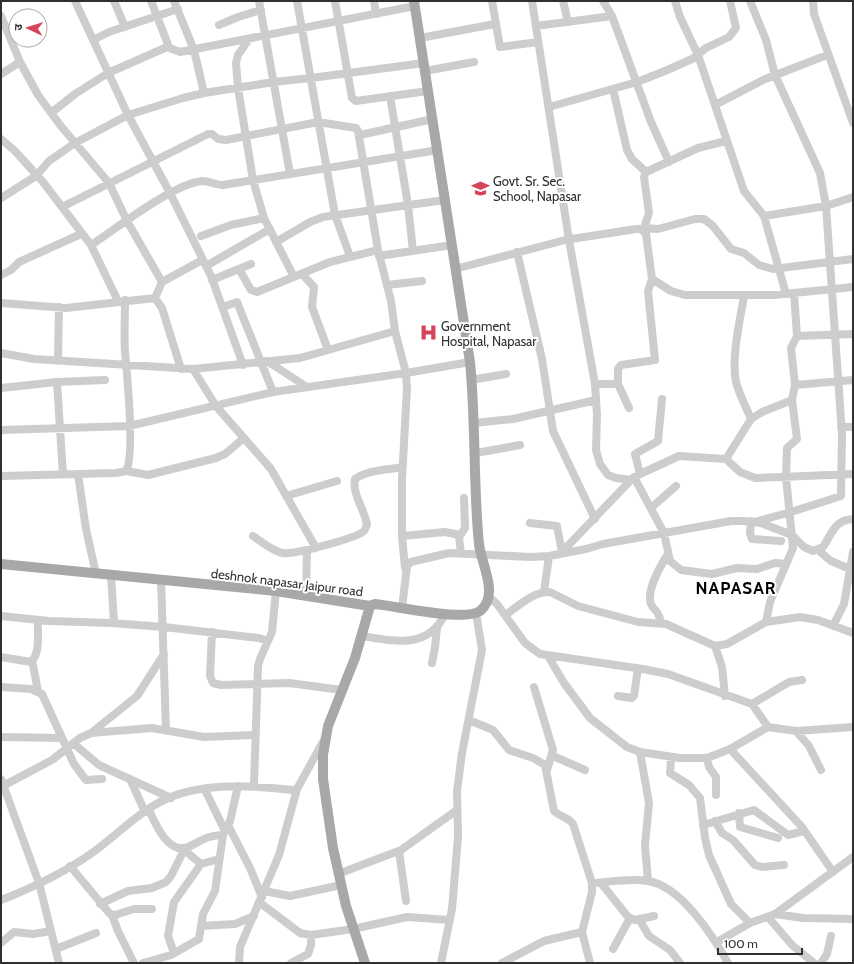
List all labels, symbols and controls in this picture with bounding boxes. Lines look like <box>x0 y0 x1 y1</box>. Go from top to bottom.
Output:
north arrow <box>8 8 48 48</box>
text: उ <box>11 23 25 31</box>
place label: Govt. Sr. Sec. School, Napasar <box>493 173 582 204</box>
school or university icon: Govt. Sr. Sec. School, Napasar <box>470 178 490 198</box>
place label: Government Hospital, Napasar <box>441 318 537 349</box>
hospital icon: Government Hospital, Napasar <box>418 323 438 343</box>
street label: deshnok napasar Jaipur road <box>210 565 364 599</box>
district label: NAPASAR <box>696 578 776 598</box>
scale bar <box>718 930 802 956</box>
text: 100 m <box>724 936 758 951</box>

